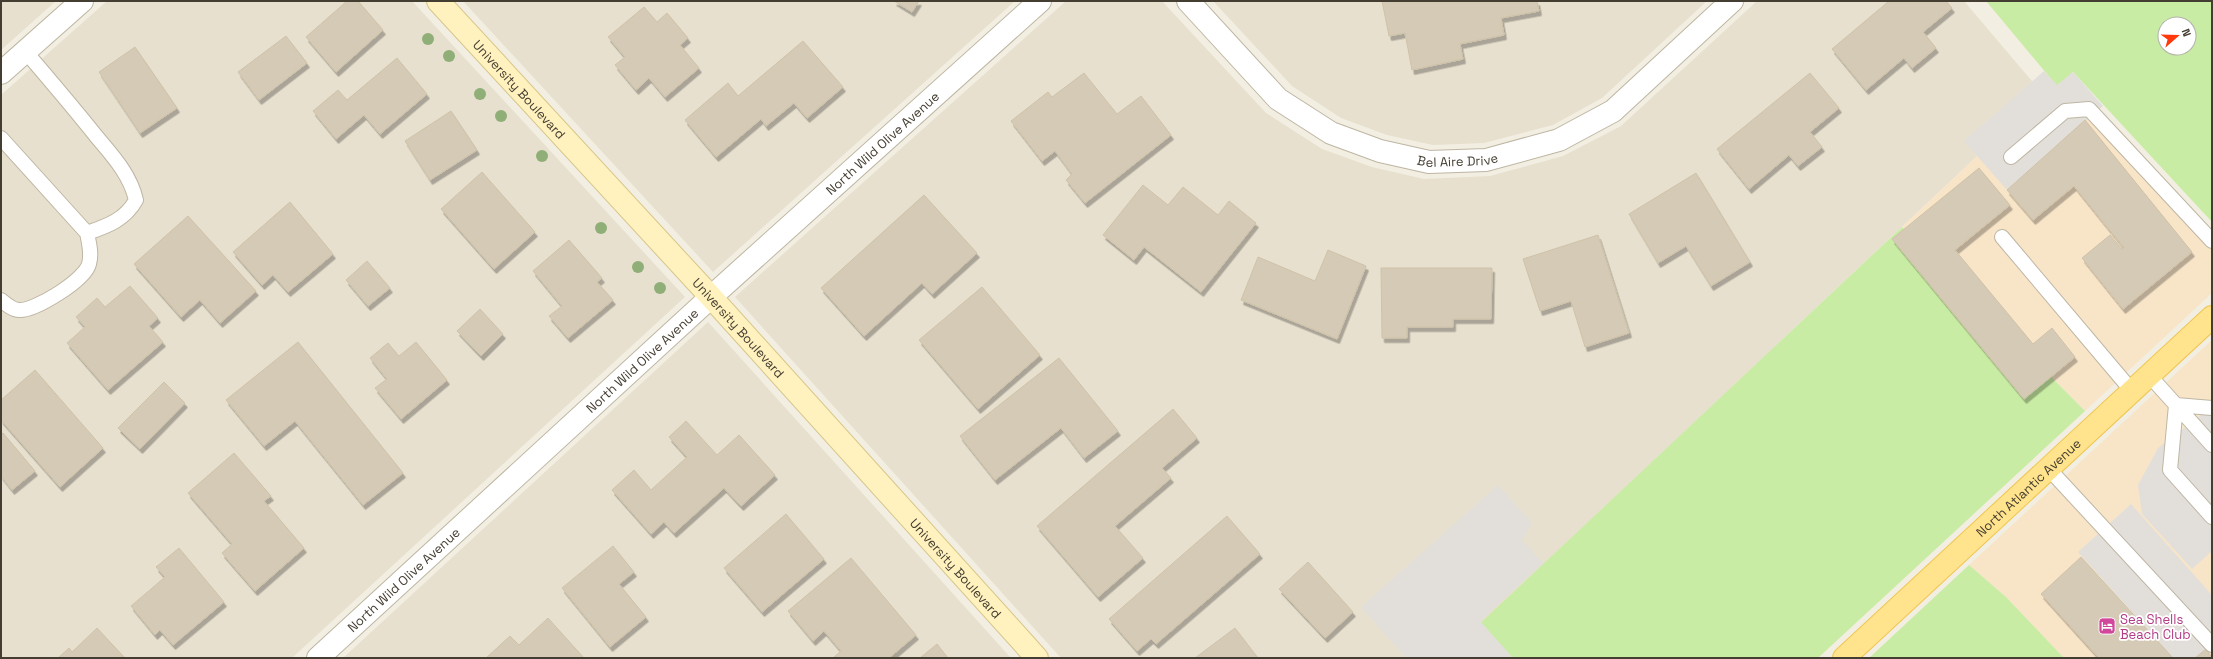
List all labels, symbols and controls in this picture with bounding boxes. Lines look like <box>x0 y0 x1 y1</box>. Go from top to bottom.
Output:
north arrow <box>2157 16 2197 56</box>
text: N <box>2179 27 2194 38</box>
street label: University Boulevard <box>469 36 569 142</box>
street label: North Wild Olive Avenue <box>822 87 943 198</box>
street label: Bel Aire Drive <box>1416 149 1500 171</box>
street label: University Boulevard <box>689 274 788 381</box>
street label: North Wild Olive Avenue <box>582 304 702 416</box>
street label: North Atlantic Avenue <box>1972 435 2084 540</box>
street label: University Boulevard <box>906 515 1005 622</box>
street label: North Wild Olive Avenue <box>344 524 463 635</box>
place label: Sea Shells Beach Club <box>2120 611 2191 643</box>
hotel icon: Sea Shells Beach Club <box>2097 616 2117 636</box>

